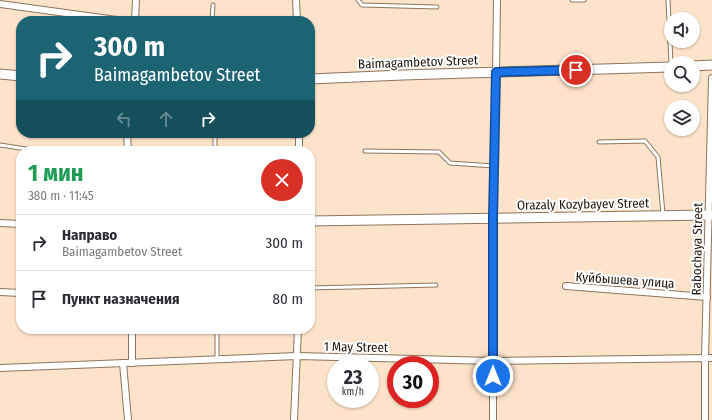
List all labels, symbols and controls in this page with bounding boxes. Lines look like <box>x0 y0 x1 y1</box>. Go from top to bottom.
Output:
map controls <box>664 12 700 136</box>
button: sound <box>664 12 700 48</box>
text: 300 m <box>94 30 165 63</box>
icon: right <box>28 32 80 84</box>
street label: Baimagambetov Street <box>358 52 479 72</box>
pin <box>559 53 593 87</box>
button: search <box>664 56 700 92</box>
icon: arrive <box>565 59 587 81</box>
text: Baimagambetov Street <box>94 64 260 86</box>
button: layers <box>664 100 700 136</box>
icon: left <box>113 108 135 130</box>
icon: ahead <box>155 108 177 130</box>
icon: right <box>197 108 219 130</box>
text: 1 мин <box>28 159 83 187</box>
button: close <box>261 159 303 201</box>
text: 380 m · 11:45 <box>28 188 94 203</box>
street label: Orazaly Kozybayev Street <box>517 195 650 213</box>
street label: Rabochaya Street <box>689 202 705 295</box>
text: Направо <box>62 226 117 244</box>
icon: right <box>28 232 50 254</box>
text: 300 m <box>266 234 303 252</box>
text: Baimagambetov Street <box>62 244 182 259</box>
street label: Куйбышева улица <box>575 269 675 291</box>
icon: arrive <box>28 288 50 310</box>
text: Пункт назначения <box>62 290 180 308</box>
text: 80 m <box>273 290 303 308</box>
street label: 1 May Street <box>324 339 389 355</box>
position arrow <box>472 355 514 397</box>
speed limit sign: 30 <box>387 356 439 408</box>
text: 23 <box>344 365 362 389</box>
text: km/h <box>342 386 364 398</box>

